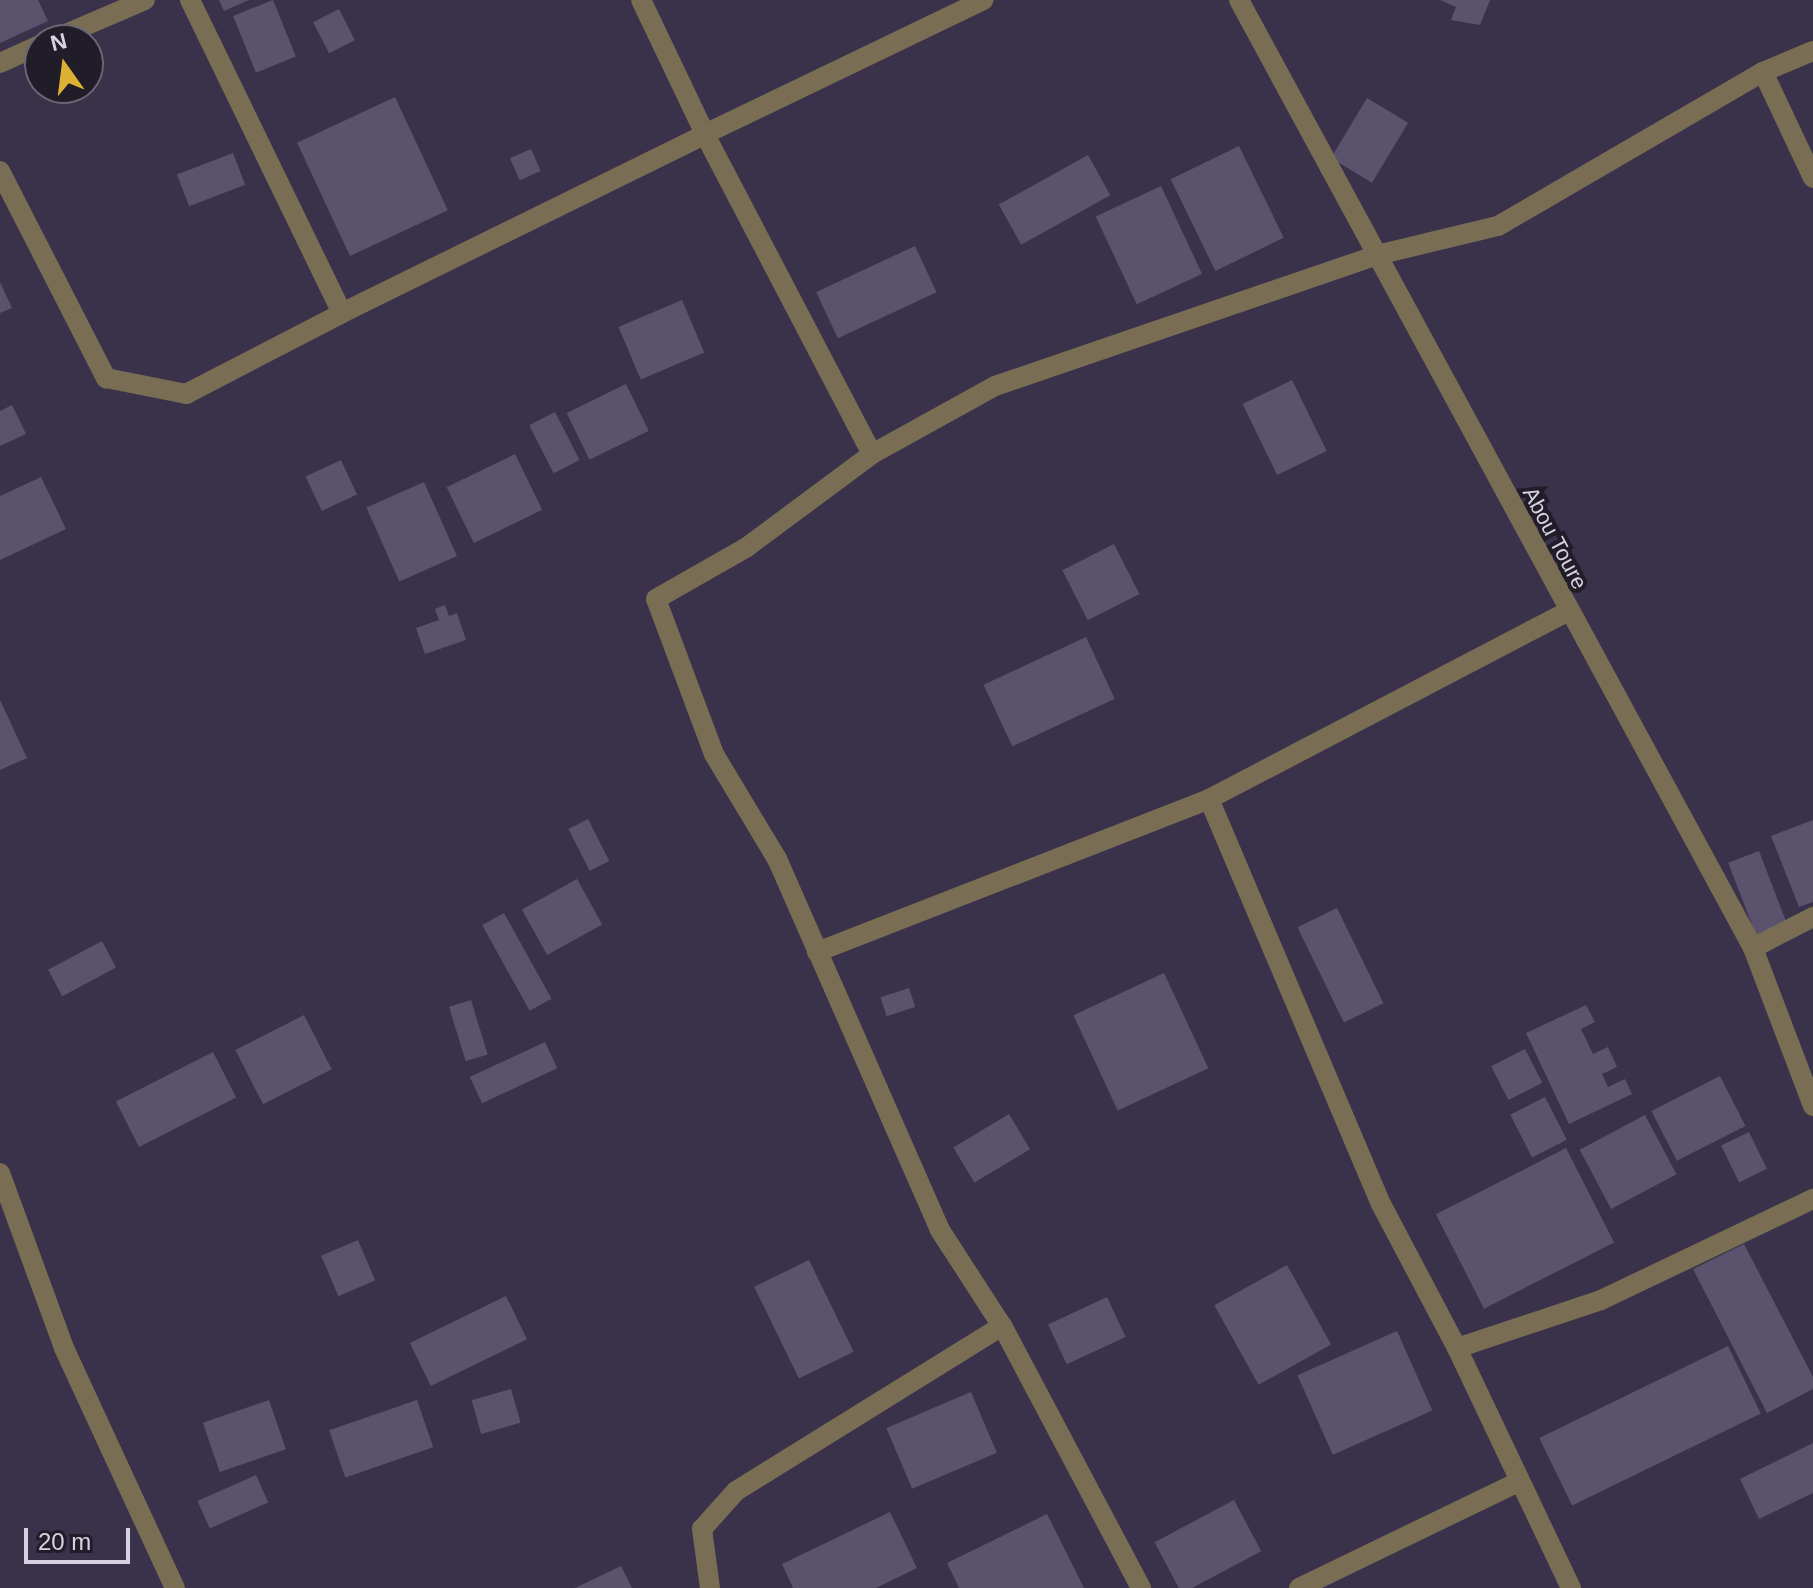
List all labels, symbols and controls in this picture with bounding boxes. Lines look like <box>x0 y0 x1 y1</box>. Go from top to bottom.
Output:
north arrow <box>24 24 104 104</box>
text: N <box>48 28 69 56</box>
street label: Abou Toure <box>1517 482 1593 594</box>
scale bar <box>28 1512 134 1562</box>
text: 20 m <box>38 1528 91 1555</box>

